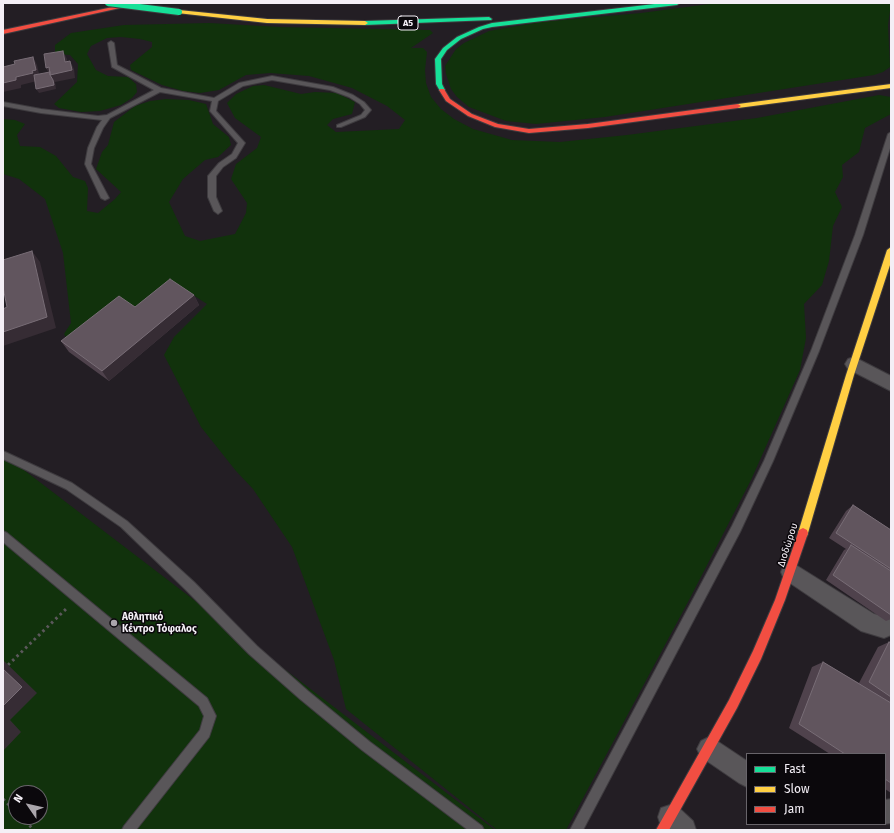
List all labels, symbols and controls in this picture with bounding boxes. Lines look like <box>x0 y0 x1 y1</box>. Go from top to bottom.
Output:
road number: Α5 <box>398 16 418 30</box>
street label: Διοδώρου <box>775 522 801 568</box>
place label: Αθλητικό Κέντρο Τόφαλος <box>122 611 197 634</box>
marker: Αθλητικό Κέντρο Τόφαλος <box>109 618 119 628</box>
legend <box>746 753 886 825</box>
text: Fast <box>784 762 806 776</box>
text: Slow <box>784 782 810 796</box>
north arrow <box>8 785 48 825</box>
text: N <box>11 792 26 805</box>
text: Jam <box>784 802 804 816</box>

